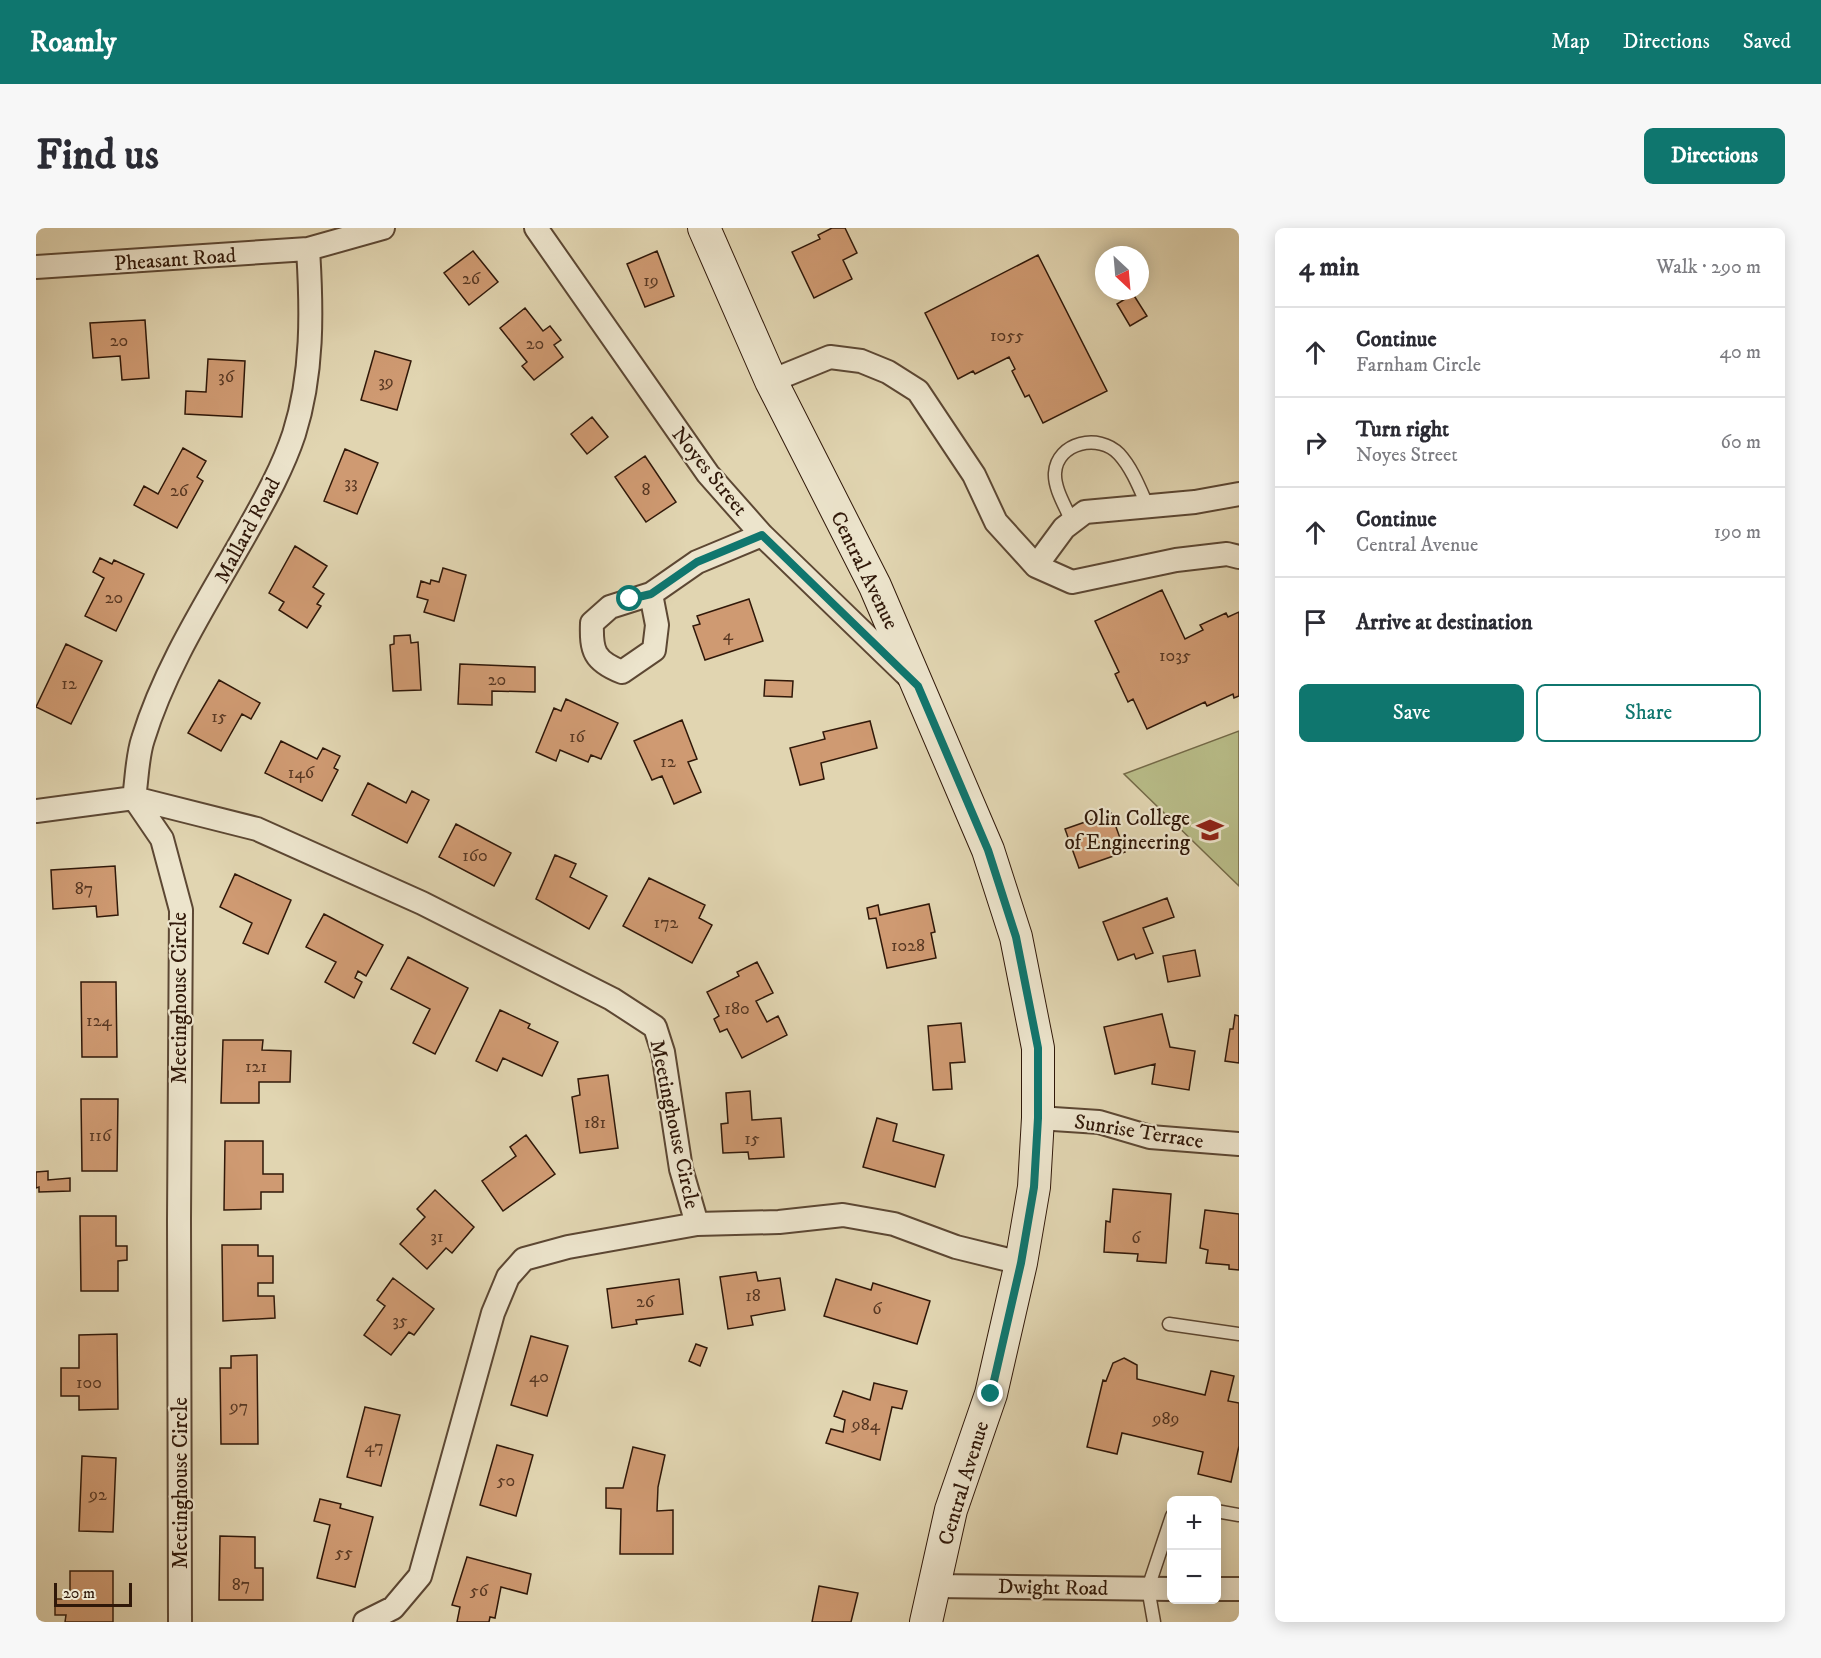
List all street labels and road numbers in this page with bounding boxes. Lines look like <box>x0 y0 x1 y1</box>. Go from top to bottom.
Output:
street label: Pheasant Road <box>113 243 237 277</box>
street label: Noyes Street <box>665 422 753 522</box>
street label: Mallard Road <box>209 473 287 588</box>
street label: Central Avenue <box>824 507 904 634</box>
street label: Meetinghouse Circle <box>167 912 193 1084</box>
street label: Meetinghouse Circle <box>643 1037 705 1211</box>
street label: Sunrise Terrace <box>1072 1109 1206 1155</box>
street label: Meetinghouse Circle <box>168 1397 194 1569</box>
street label: Central Avenue <box>933 1418 995 1548</box>
street label: Dwight Road <box>998 1574 1109 1602</box>

